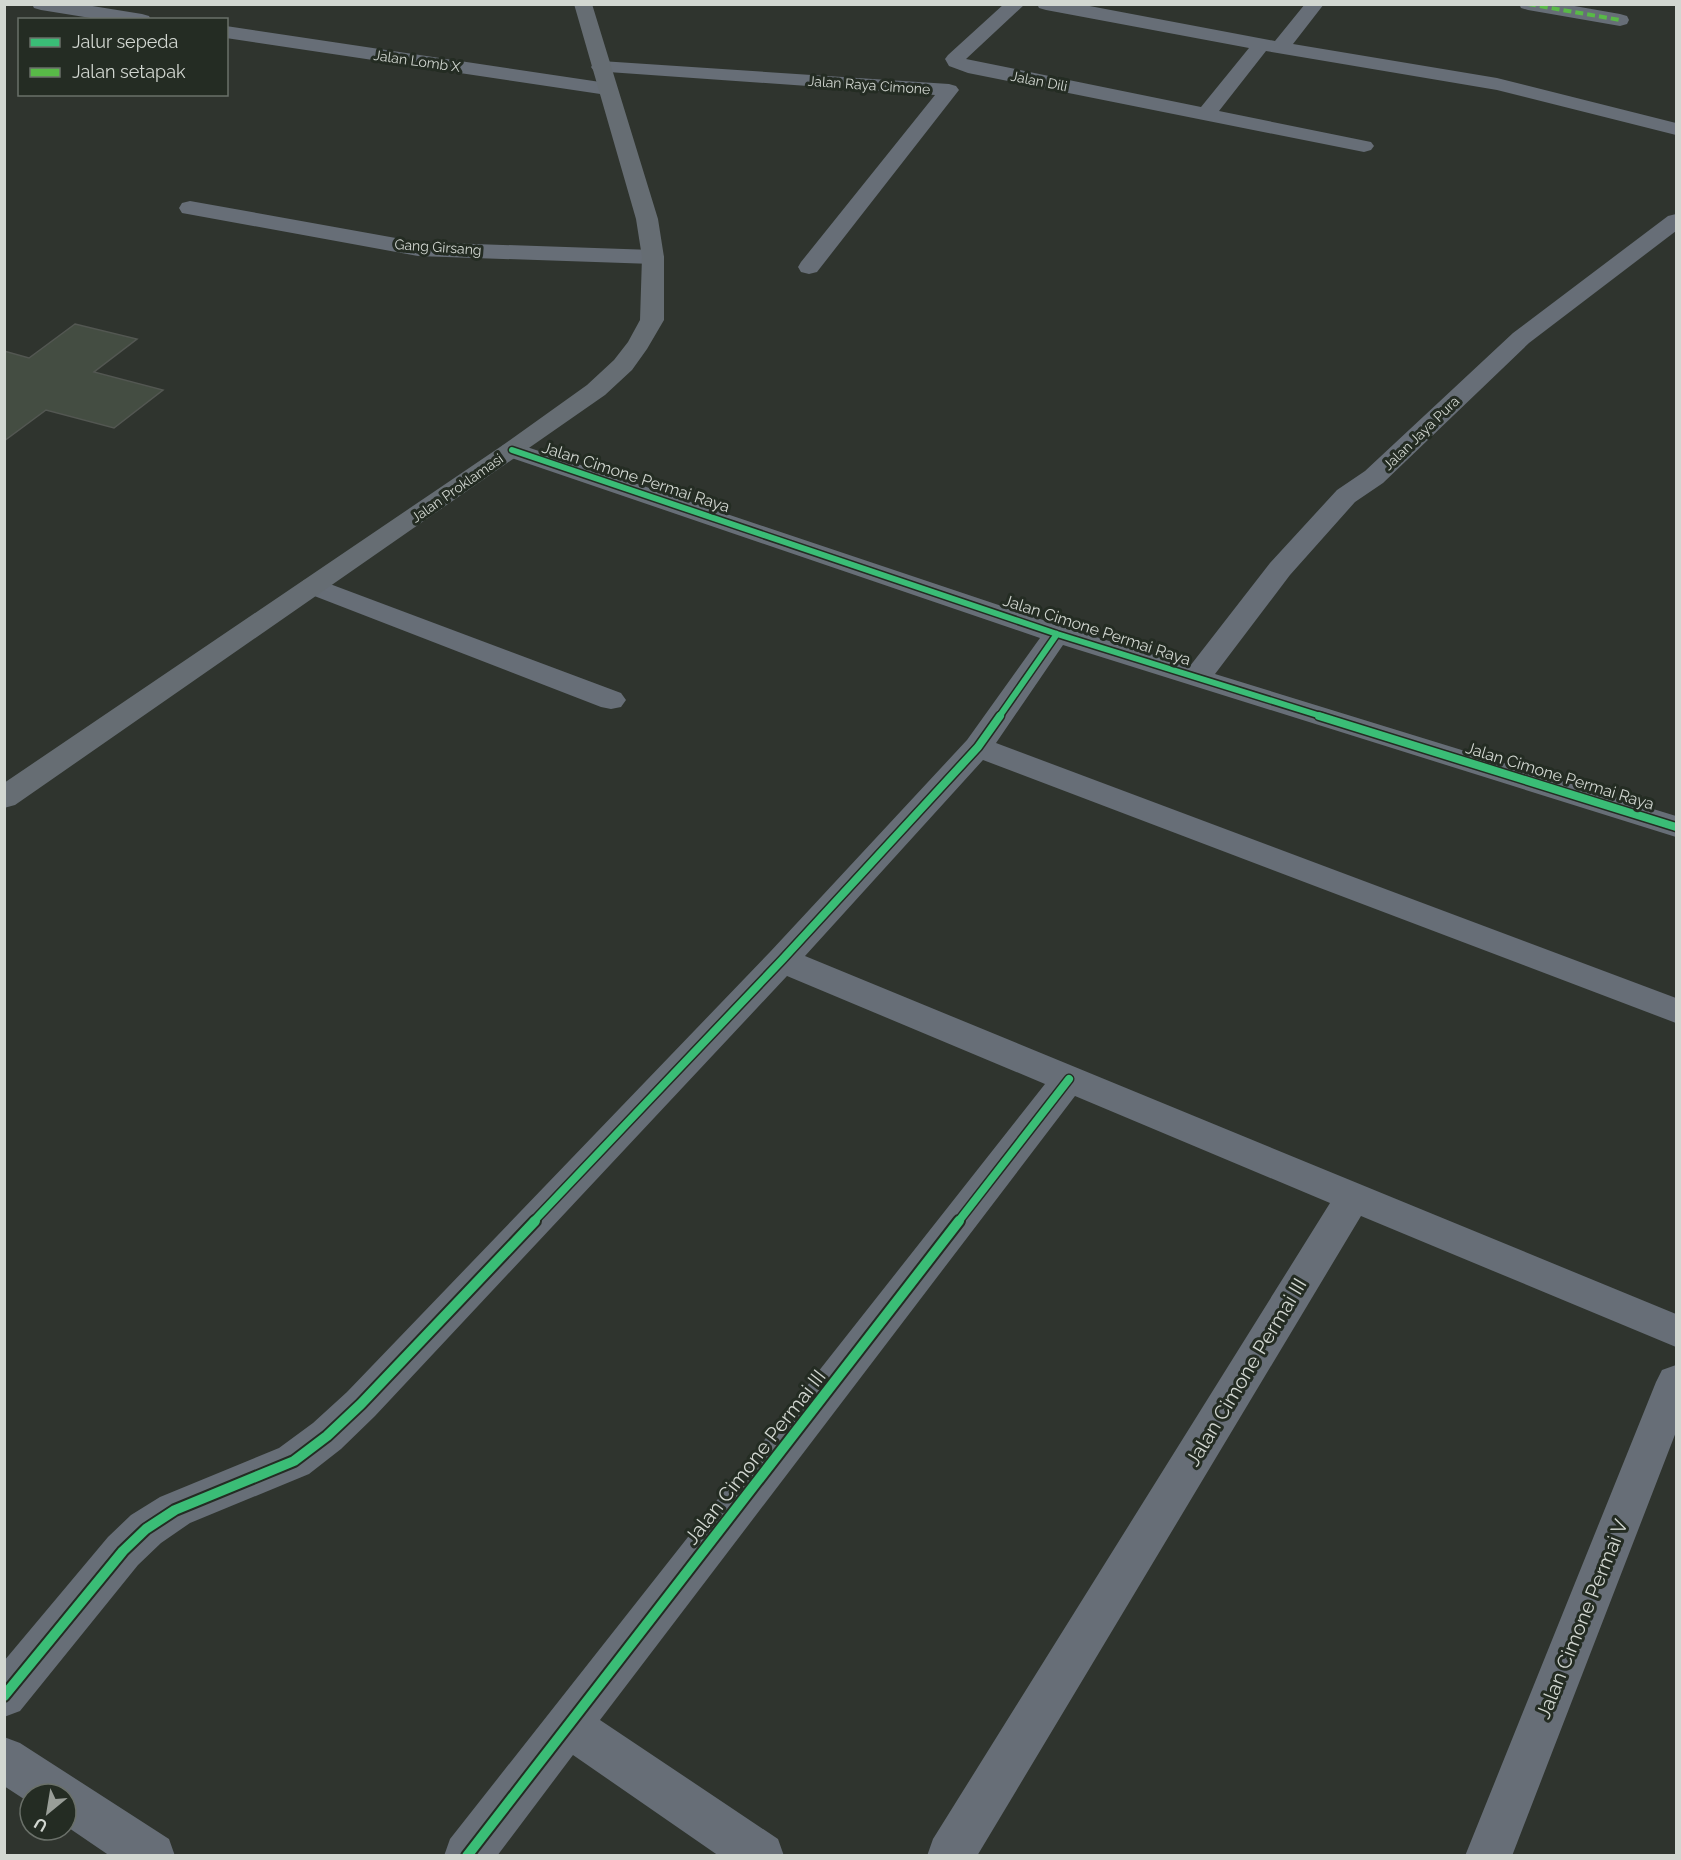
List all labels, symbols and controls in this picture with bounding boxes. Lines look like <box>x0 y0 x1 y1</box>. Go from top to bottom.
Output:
legend <box>18 18 228 96</box>
text: Jalur sepeda <box>72 31 178 52</box>
street label: Jalan Lomb X <box>373 47 462 75</box>
text: Jalan setapak <box>72 61 186 82</box>
street label: Jalan Dili <box>1009 68 1069 94</box>
street label: Jalan Raya Cimone <box>807 73 931 97</box>
street label: Gang Girsang <box>394 236 482 258</box>
street label: Jalan Jaya Pura <box>1380 393 1462 473</box>
street label: Jalan Cimone Permai Raya <box>540 438 732 516</box>
street label: Jalan Proklamasi <box>408 450 506 526</box>
street label: Jalan Cimone Permai Raya <box>1001 591 1193 669</box>
street label: Jalan Cimone Permai Raya <box>1463 738 1657 814</box>
street label: Jalan Cimone Permai III <box>1180 1274 1312 1470</box>
street label: Jalan Cimone Permai III <box>679 1365 831 1549</box>
street label: Jalan Cimone Permai V <box>1531 1515 1633 1722</box>
north arrow <box>18 1782 78 1842</box>
text: U <box>31 1813 51 1836</box>

